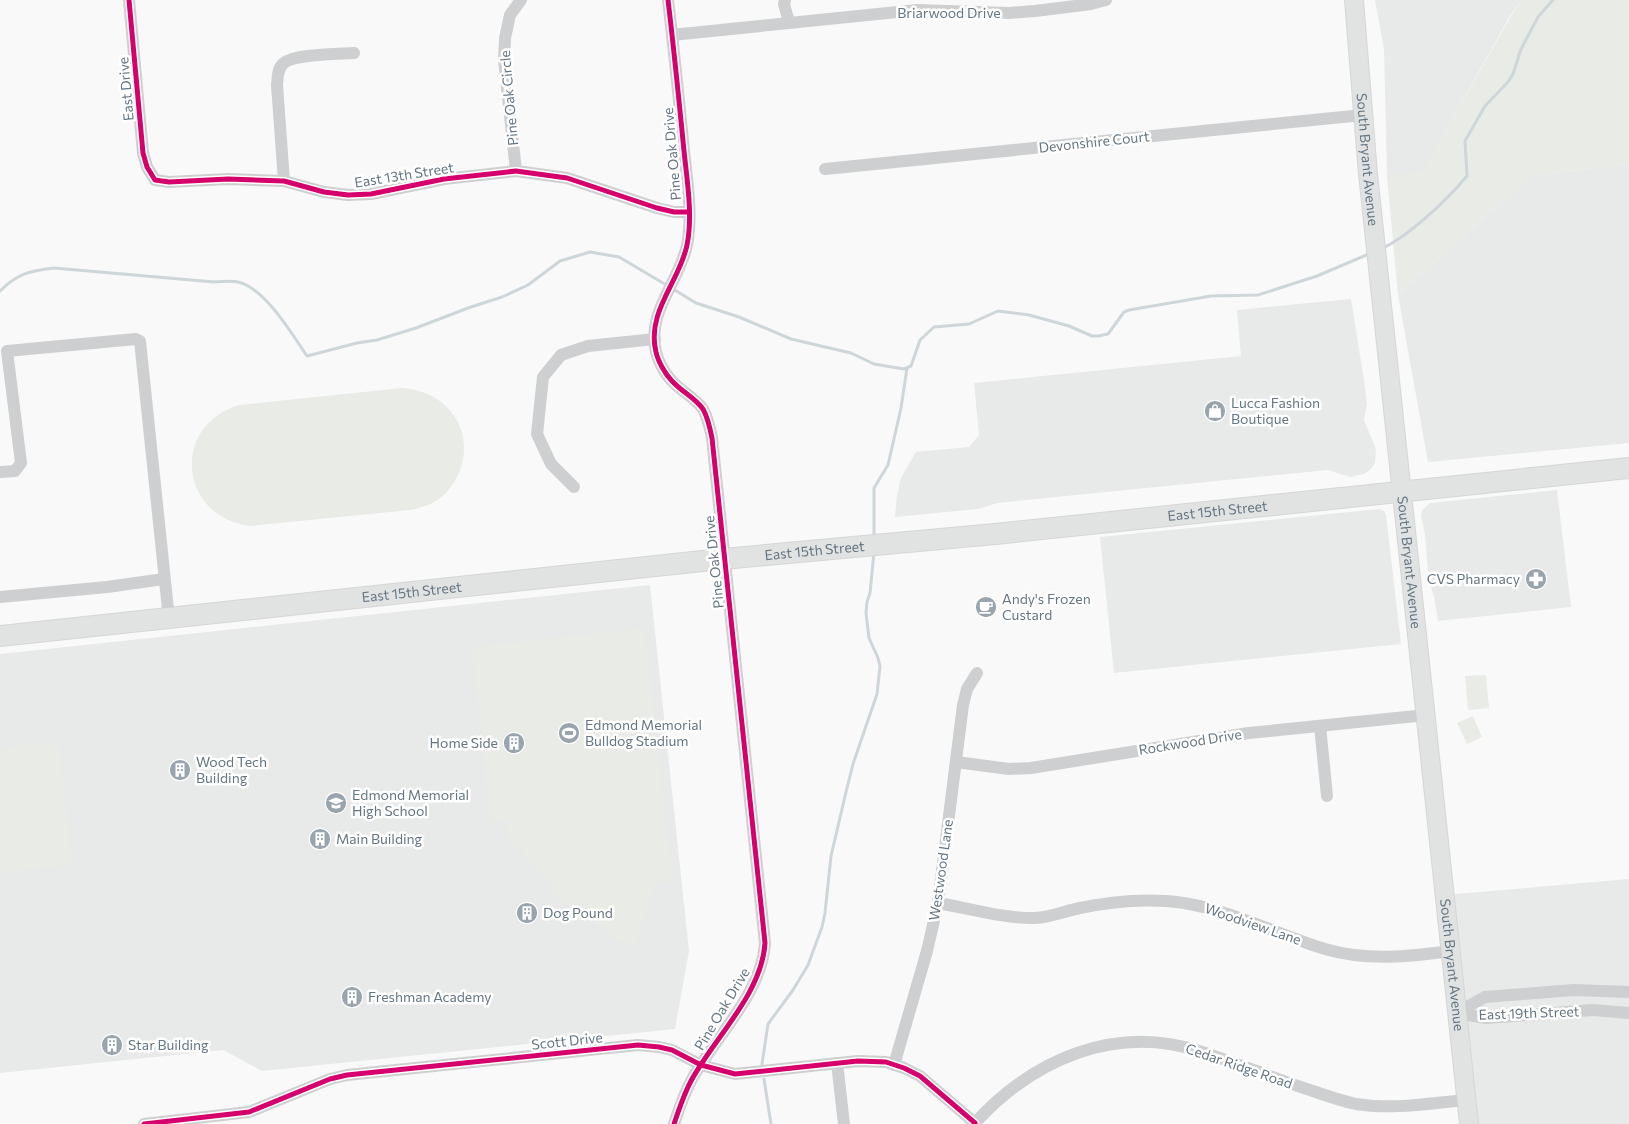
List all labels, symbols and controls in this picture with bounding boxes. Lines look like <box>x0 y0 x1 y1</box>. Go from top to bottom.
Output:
street label: Briarwood Drive <box>897 4 1001 21</box>
street label: Pine Oak Circle <box>496 50 521 147</box>
street label: East Drive <box>114 56 137 122</box>
street label: South Bryant Avenue <box>1354 92 1382 227</box>
street label: Pine Oak Drive <box>659 107 684 201</box>
street label: Devonshire Court <box>1038 127 1150 156</box>
street label: East 13th Street <box>353 158 455 191</box>
place label: Lucca Fashion Boutique <box>1231 394 1320 427</box>
shop icon: Lucca Fashion Boutique <box>1203 399 1227 423</box>
street label: South Bryant Avenue <box>1394 495 1425 629</box>
street label: East 15th Street <box>1167 497 1269 524</box>
street label: Pine Oak Drive <box>700 515 727 609</box>
street label: East 15th Street <box>764 537 866 563</box>
pharmacy icon: CVS Pharmacy <box>1524 567 1548 591</box>
place label: CVS Pharmacy <box>1427 570 1520 587</box>
street label: East 15th Street <box>361 578 463 605</box>
place label: Andy's Frozen Custard <box>1002 590 1091 623</box>
cafe icon: Andy's Frozen Custard <box>974 595 998 619</box>
place label: Edmond Memorial Bulldog Stadium <box>585 716 702 749</box>
sports icon: Edmond Memorial Bulldog Stadium <box>557 721 581 745</box>
street label: Rockwood Drive <box>1137 725 1243 758</box>
building icon: Home Side <box>502 731 526 755</box>
place label: Home Side <box>430 734 498 751</box>
place label: Wood Tech Building <box>196 753 267 786</box>
building icon: Wood Tech Building <box>168 758 192 782</box>
place label: Edmond Memorial High School <box>352 786 469 819</box>
school or university icon: Edmond Memorial High School <box>324 791 348 815</box>
street label: Westwood Lane <box>925 818 956 922</box>
building icon: Main Building <box>308 827 332 851</box>
place label: Main Building <box>336 830 423 847</box>
street label: South Bryant Avenue <box>1437 898 1468 1032</box>
street label: Woodview Lane <box>1203 899 1304 948</box>
building icon: Dog Pound <box>515 901 539 925</box>
place label: Dog Pound <box>543 904 613 921</box>
street label: Pine Oak Drive <box>690 964 753 1053</box>
building icon: Freshman Academy <box>340 985 364 1009</box>
place label: Freshman Academy <box>368 988 492 1005</box>
street label: East 19th Street <box>1478 1002 1580 1023</box>
street label: Scott Drive <box>531 1028 603 1053</box>
building icon: Star Building <box>100 1033 124 1057</box>
place label: Star Building <box>128 1036 209 1053</box>
street label: Cedar Ridge Road <box>1183 1039 1295 1092</box>

